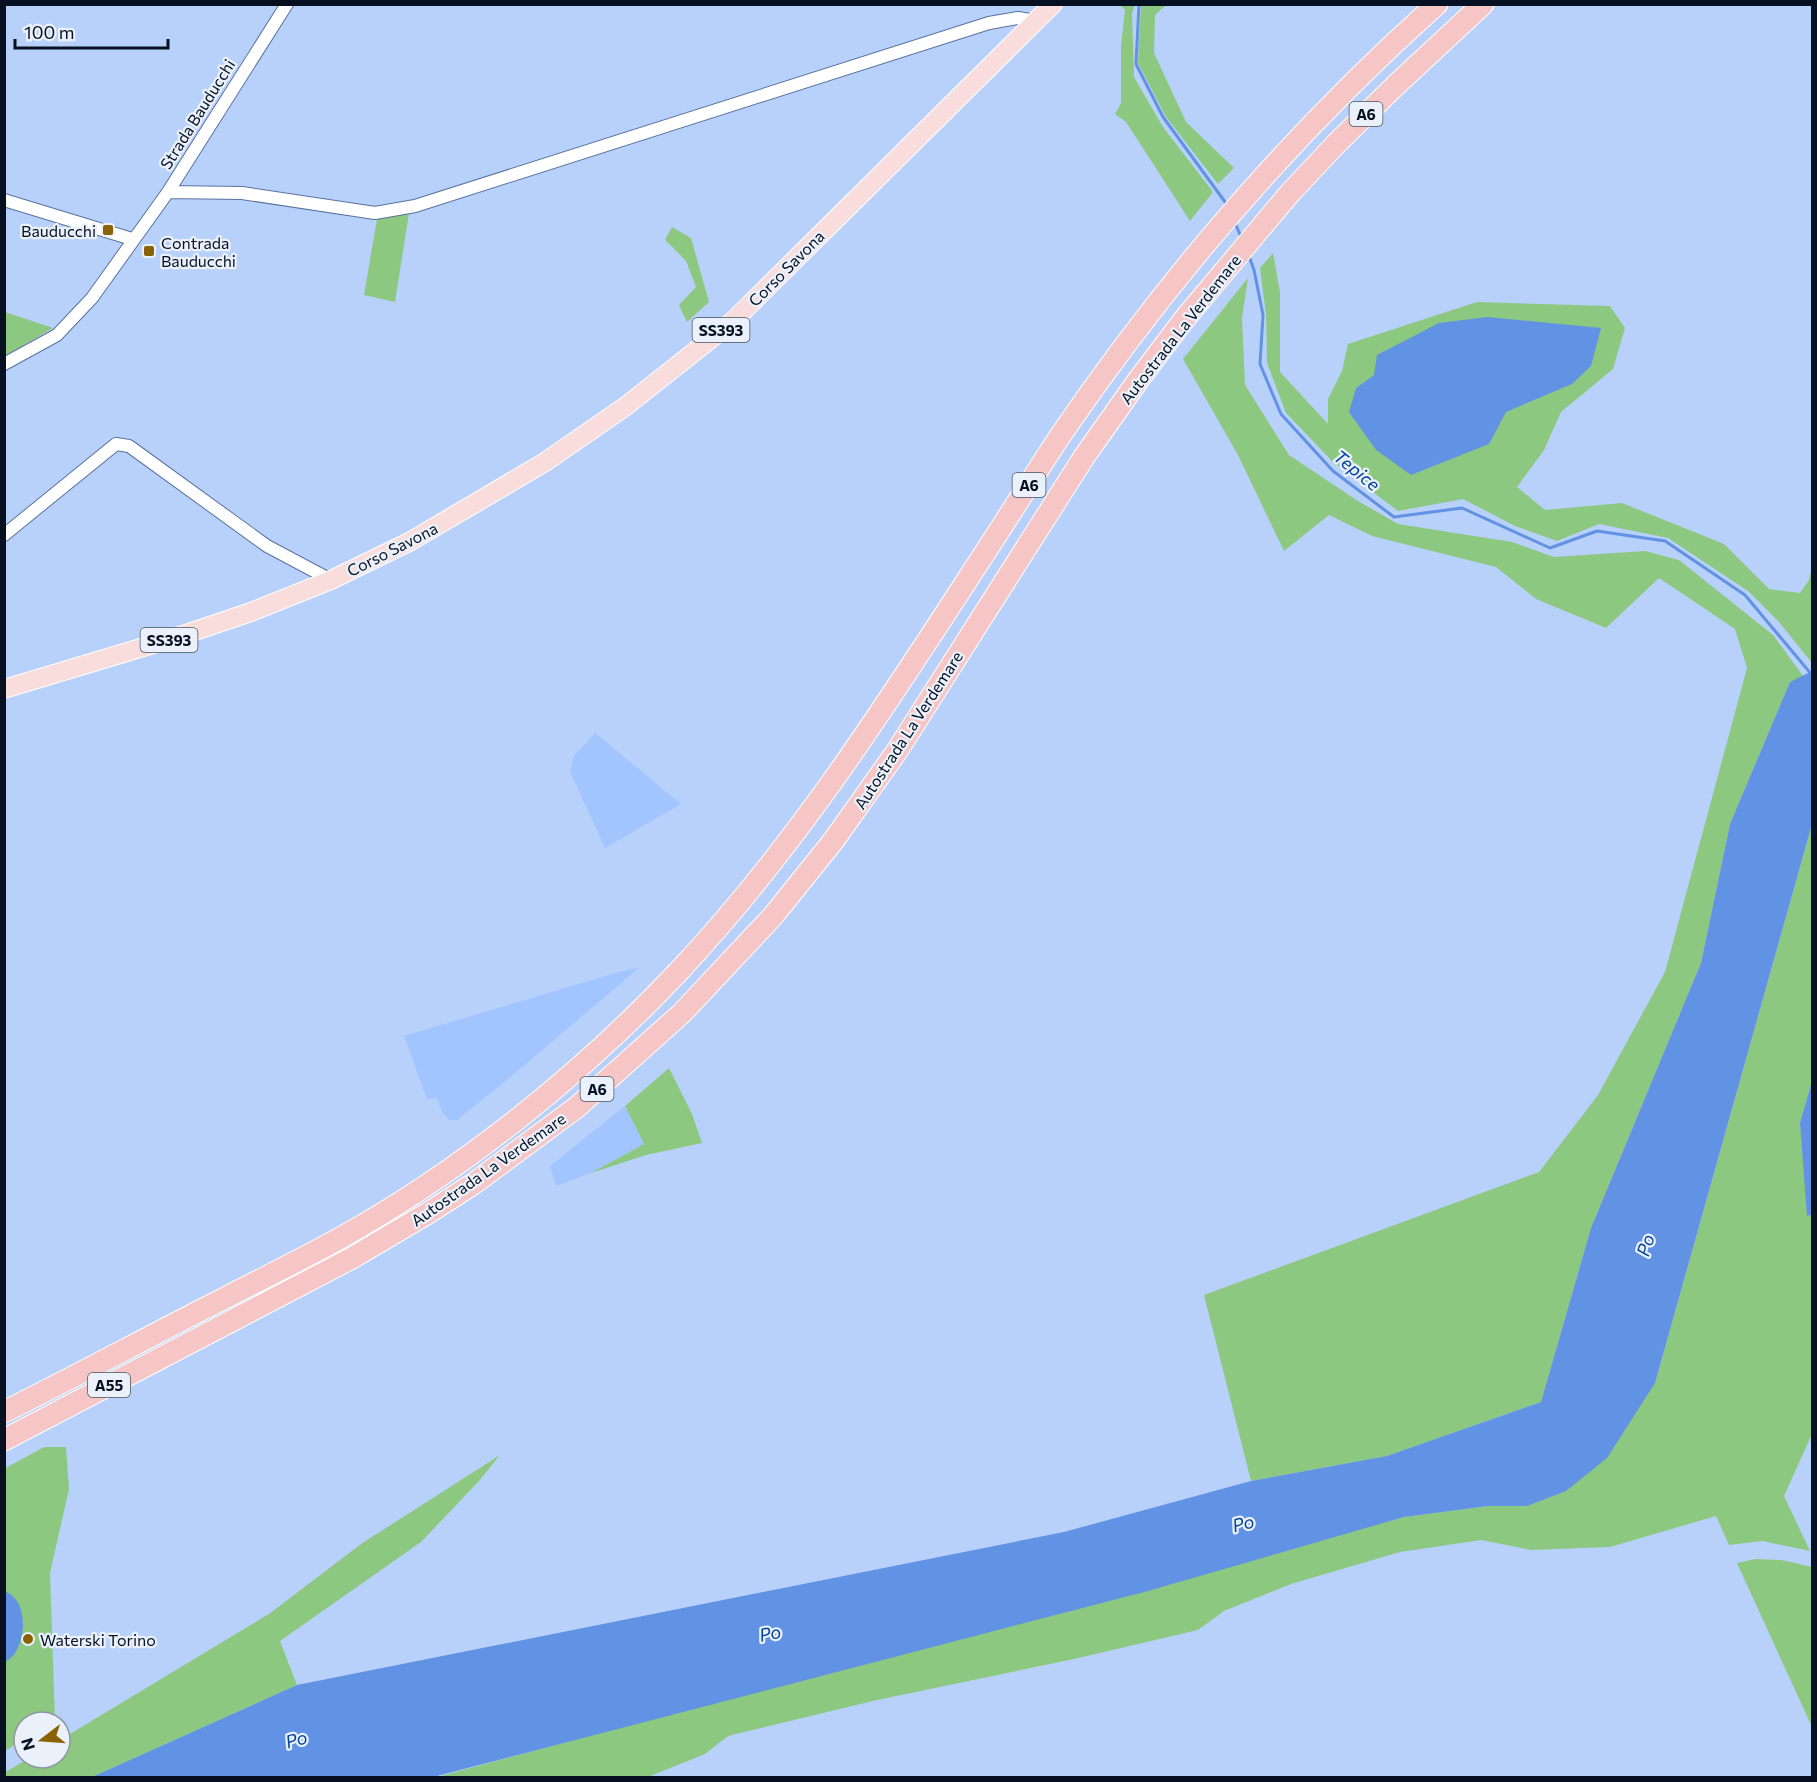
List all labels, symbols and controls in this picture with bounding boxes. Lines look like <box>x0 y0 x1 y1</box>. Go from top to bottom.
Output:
scale bar <box>15 12 168 50</box>
text: 100 m <box>24 21 74 43</box>
street label: Strada Bauducchi <box>156 56 238 172</box>
road number: A6 <box>1350 102 1382 126</box>
place label: Bauducchi <box>21 221 96 240</box>
marker: Bauducchi <box>101 223 115 237</box>
street label: Corso Savona <box>744 226 828 310</box>
place label: Contrada Bauducchi <box>161 233 236 270</box>
marker: Contrada Bauducchi <box>142 244 156 258</box>
street label: Autostrada La Verdemare <box>1116 251 1244 407</box>
road number: SS393 <box>692 318 750 342</box>
water label: Tepice <box>1329 445 1385 496</box>
road number: A6 <box>1012 473 1046 497</box>
street label: Corso Savona <box>344 518 440 580</box>
road number: SS393 <box>140 628 198 652</box>
street label: Autostrada La Verdemare <box>850 648 966 812</box>
road number: A6 <box>580 1077 614 1101</box>
street label: Autostrada La Verdemare <box>407 1108 569 1230</box>
water label: Po <box>1631 1231 1659 1259</box>
road number: A55 <box>88 1373 130 1397</box>
water label: Po <box>1230 1510 1256 1536</box>
water label: Po <box>757 1620 783 1646</box>
place label: Waterski Torino <box>40 1630 156 1649</box>
marker: Waterski Torino <box>21 1632 35 1646</box>
north arrow <box>12 1710 72 1770</box>
water label: Po <box>282 1725 310 1753</box>
text: N <box>16 1736 38 1753</box>

